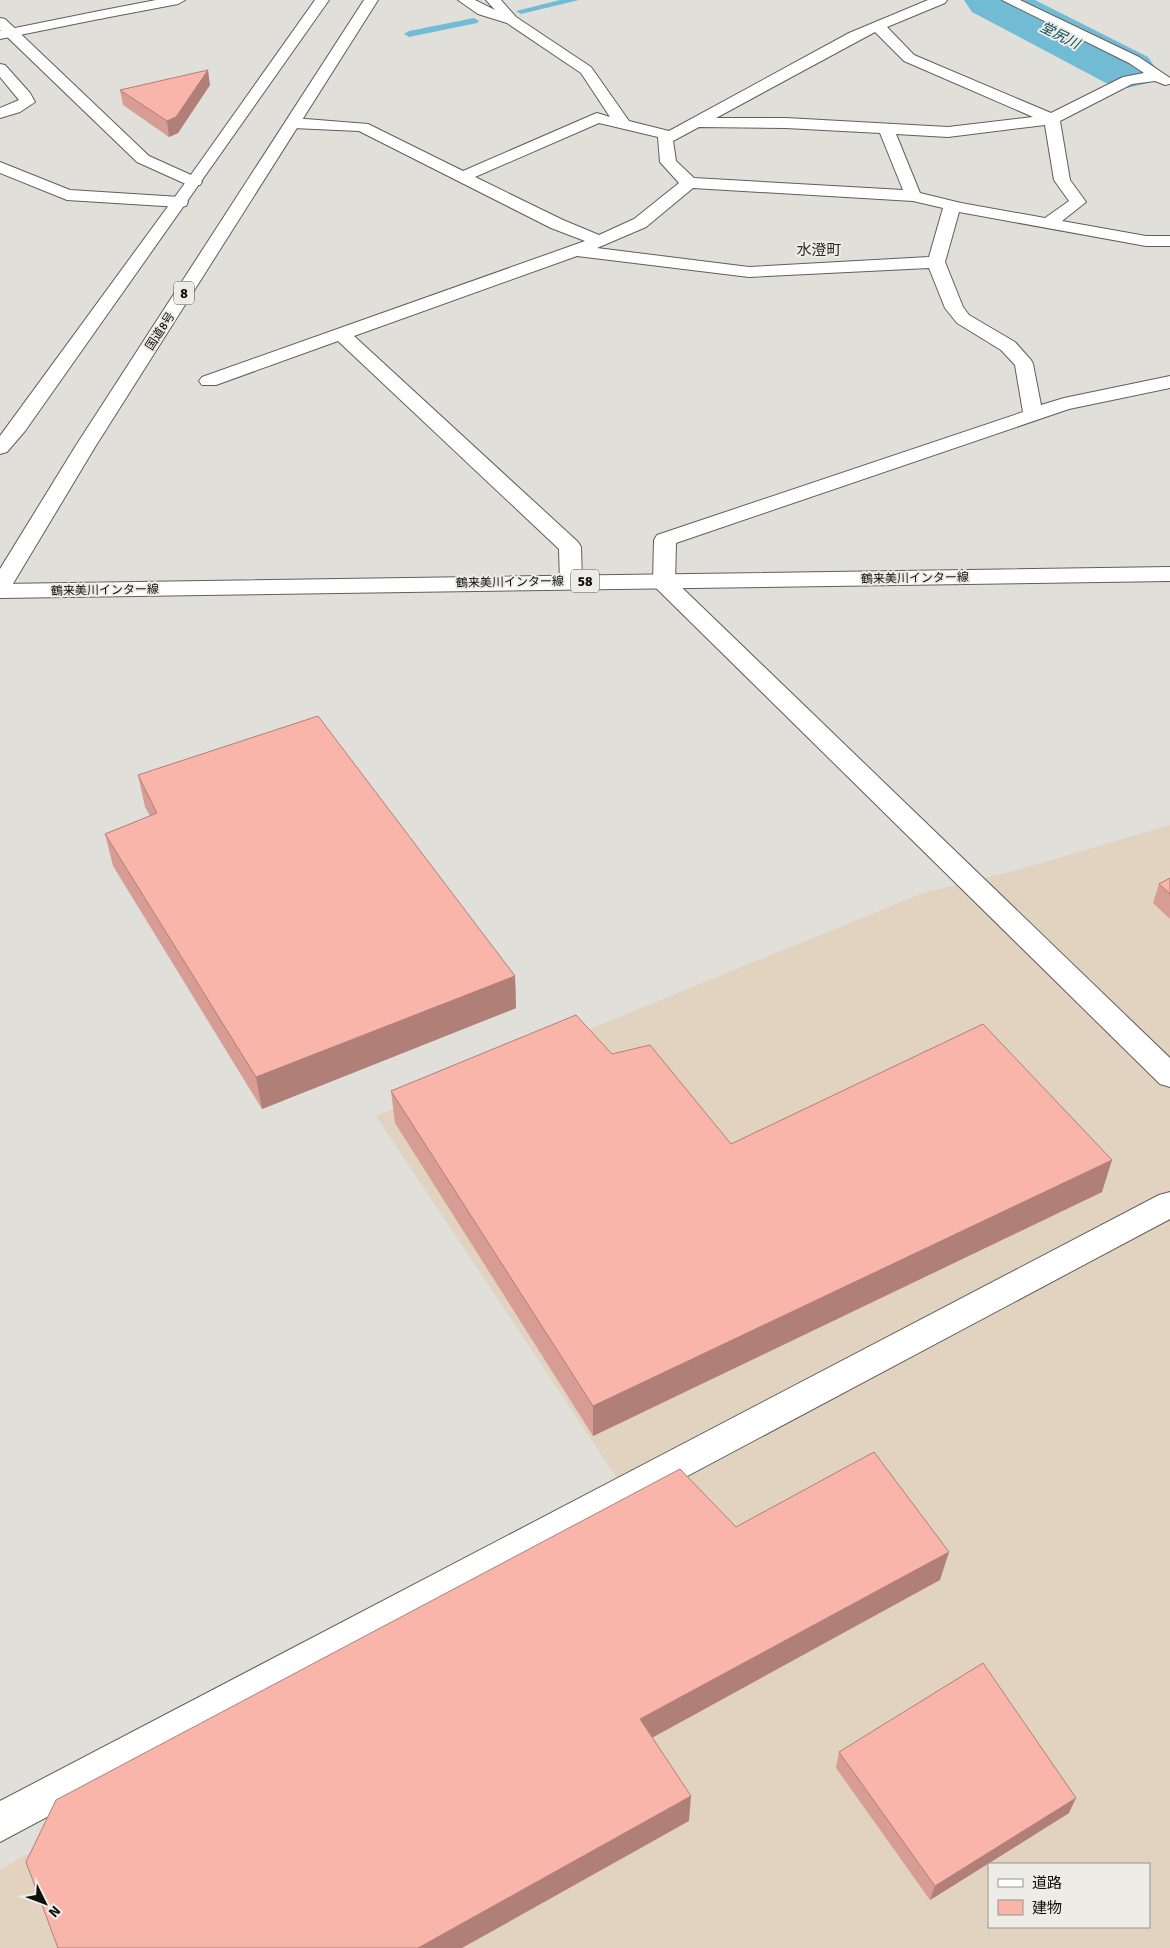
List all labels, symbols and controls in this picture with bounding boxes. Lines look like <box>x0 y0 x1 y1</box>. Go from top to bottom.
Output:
water label: 堂尻川 <box>1037 18 1084 53</box>
district label: 水澄町 <box>796 241 842 259</box>
road number: 8 <box>174 282 194 304</box>
street label: 国道8号 <box>143 309 178 353</box>
road number: 58 <box>571 570 599 592</box>
street label: 鶴来美川インター線 <box>861 570 969 587</box>
street label: 鶴来美川インター線 <box>456 574 564 591</box>
street label: 鶴来美川インター線 <box>51 582 159 599</box>
legend <box>988 1863 1150 1928</box>
text: 道路 <box>1032 1874 1062 1892</box>
north arrow <box>20 1878 70 1928</box>
text: 建物 <box>1032 1899 1062 1917</box>
text: N <box>45 1902 64 1921</box>

